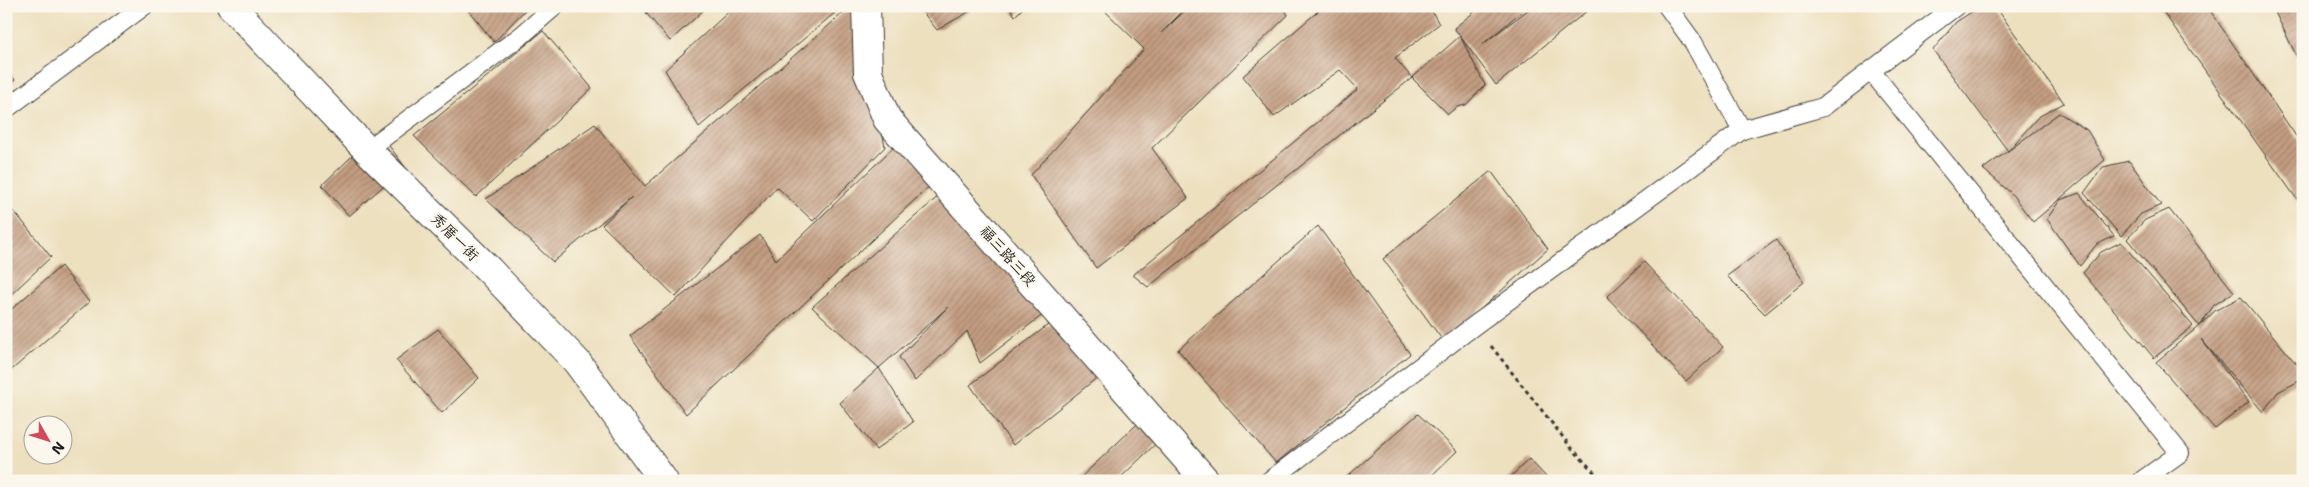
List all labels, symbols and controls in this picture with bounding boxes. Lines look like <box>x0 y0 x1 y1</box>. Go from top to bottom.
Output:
street label: 秀厝一街 <box>427 209 483 265</box>
street label: 福三路三段 <box>975 221 1041 291</box>
north arrow <box>22 414 72 464</box>
text: N <box>48 438 69 458</box>

